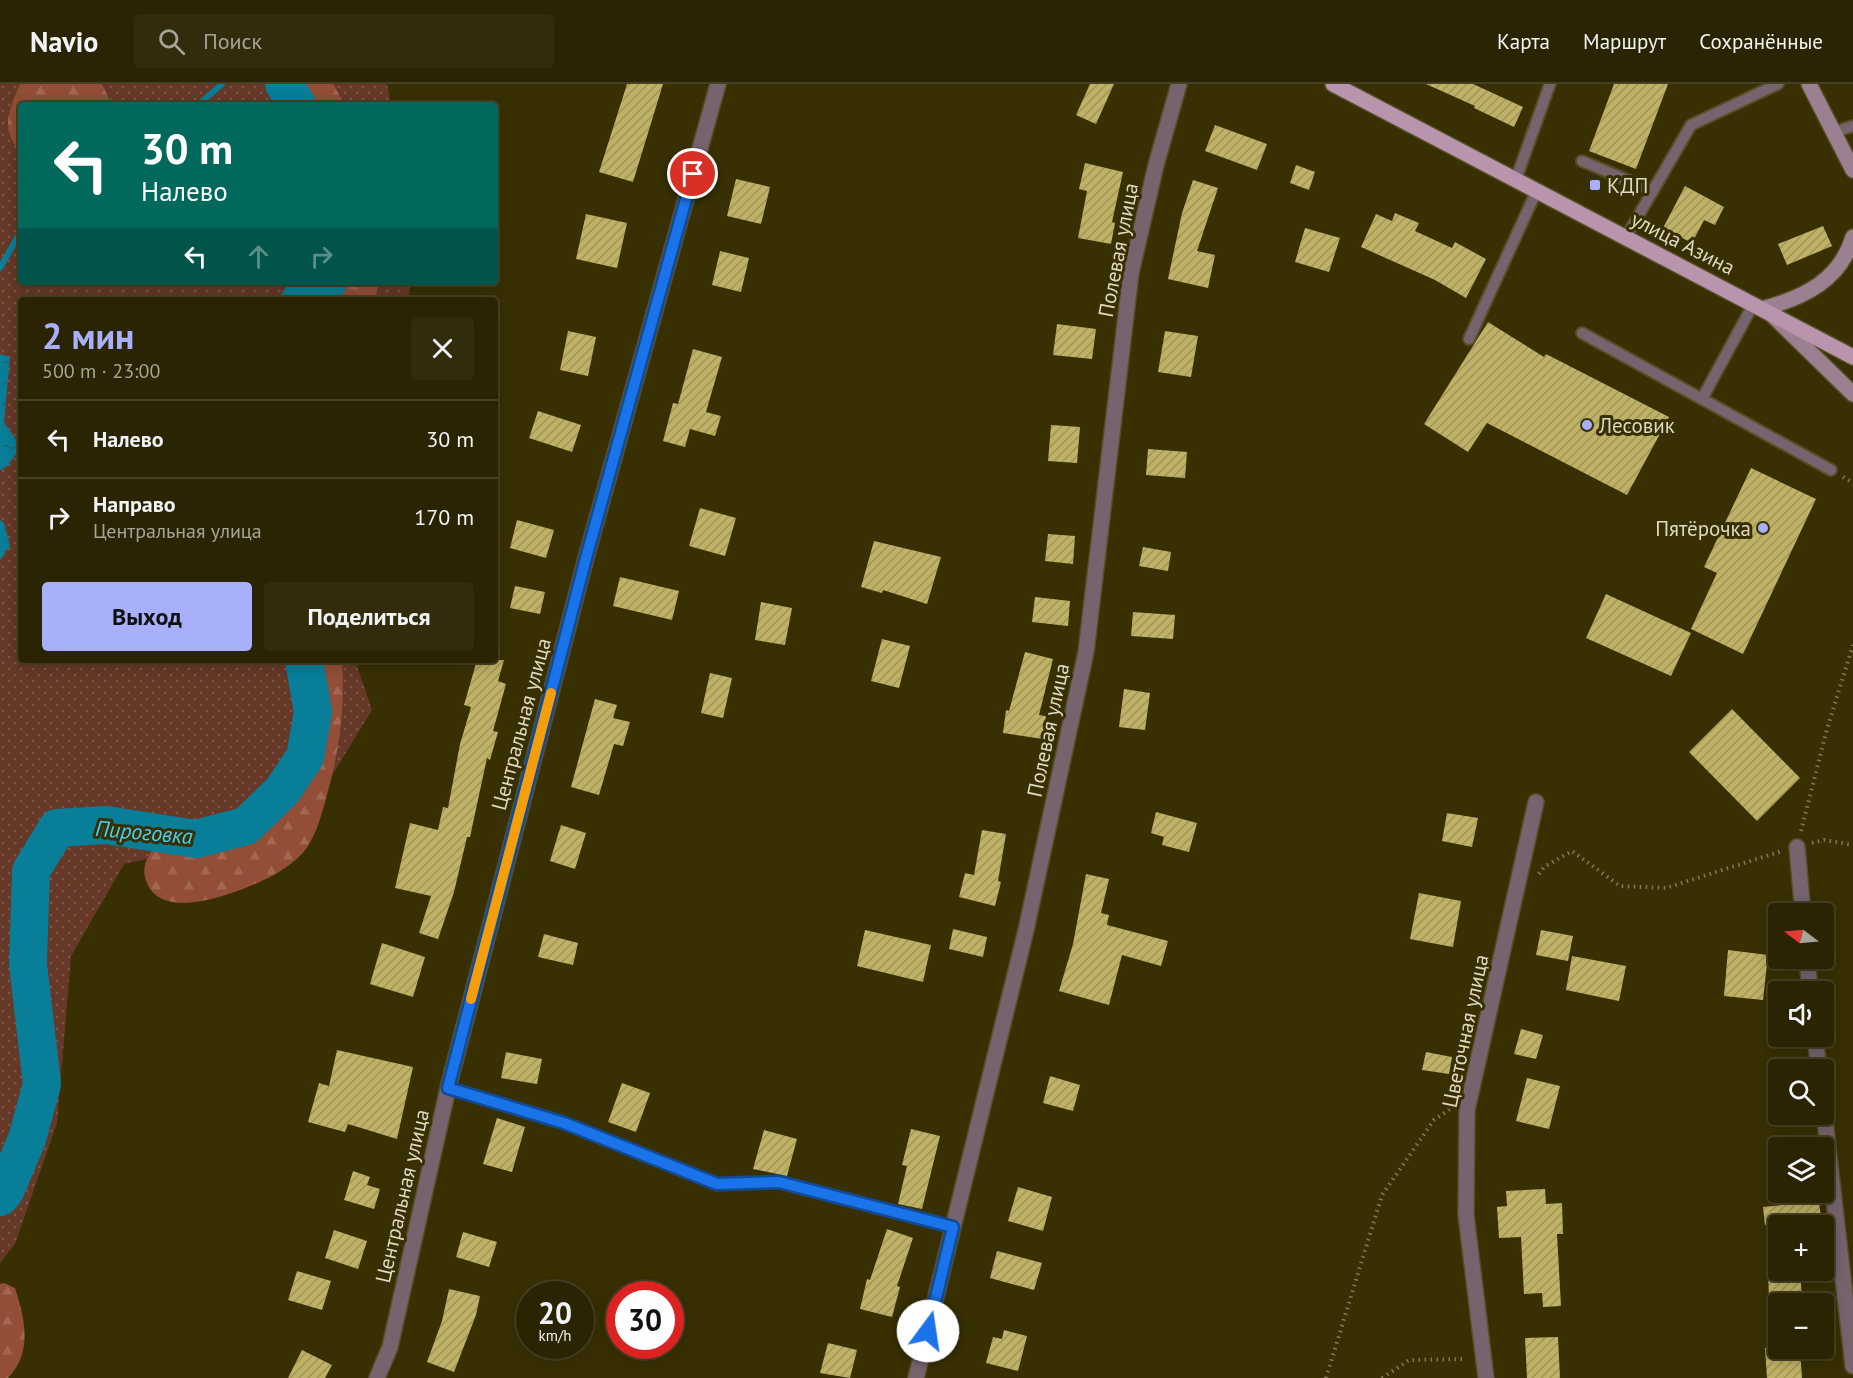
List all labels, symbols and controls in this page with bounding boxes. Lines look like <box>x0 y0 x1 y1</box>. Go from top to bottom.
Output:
search box <box>134 14 554 68</box>
text: Navio <box>30 23 98 60</box>
icon: search <box>155 25 188 58</box>
text: Поиск <box>203 27 262 55</box>
text: Карта <box>1497 28 1550 55</box>
text: Маршрут <box>1583 28 1666 55</box>
text: Сохранённые <box>1699 28 1823 55</box>
text: 30 m <box>141 121 233 176</box>
icon: left <box>42 126 120 204</box>
pin <box>667 148 718 199</box>
icon: arrive <box>676 157 709 190</box>
place label: КДП <box>1607 172 1648 199</box>
text: Налево <box>141 174 228 208</box>
marker: КДП <box>1588 178 1602 192</box>
street label: Полевая улица <box>1092 181 1144 319</box>
street label: улица Азина <box>1626 205 1740 281</box>
icon: left <box>179 240 212 273</box>
icon: ahead <box>242 240 275 273</box>
icon: right <box>305 240 338 273</box>
text: 2 мин <box>42 312 134 359</box>
button: close <box>411 317 474 380</box>
text: 500 m · 23:00 <box>42 358 160 384</box>
place label: Лесовик <box>1598 412 1675 439</box>
marker: Лесовик <box>1580 418 1594 432</box>
icon: left <box>42 423 75 456</box>
text: Налево <box>93 425 164 453</box>
text: 30 m <box>426 425 474 453</box>
text: Направо <box>93 490 176 518</box>
icon: right <box>42 501 75 534</box>
text: 170 m <box>414 503 474 531</box>
place label: Пятёрочка <box>1655 515 1751 542</box>
text: Центральная улица <box>93 518 262 544</box>
marker: Пятёрочка <box>1756 521 1770 535</box>
button: Выход <box>42 582 252 651</box>
button: Поделиться <box>264 582 474 651</box>
street label: Центральная улица <box>485 635 557 813</box>
street label: Полевая улица <box>1021 661 1075 799</box>
water label: Пироговка <box>94 814 194 850</box>
north arrow <box>1768 903 1834 969</box>
map controls <box>1768 903 1834 1359</box>
street label: Цветочная улица <box>1436 952 1494 1110</box>
button: sound <box>1768 981 1834 1047</box>
button: search <box>1768 1059 1834 1125</box>
street label: Центральная улица <box>369 1107 435 1285</box>
button: layers <box>1768 1137 1834 1203</box>
button: + <box>1768 1215 1834 1281</box>
speed limit sign: 30 <box>606 1281 684 1359</box>
text: 20 <box>538 1293 572 1332</box>
button: − <box>1768 1293 1834 1359</box>
position arrow <box>896 1299 960 1363</box>
text: km/h <box>539 1326 571 1345</box>

